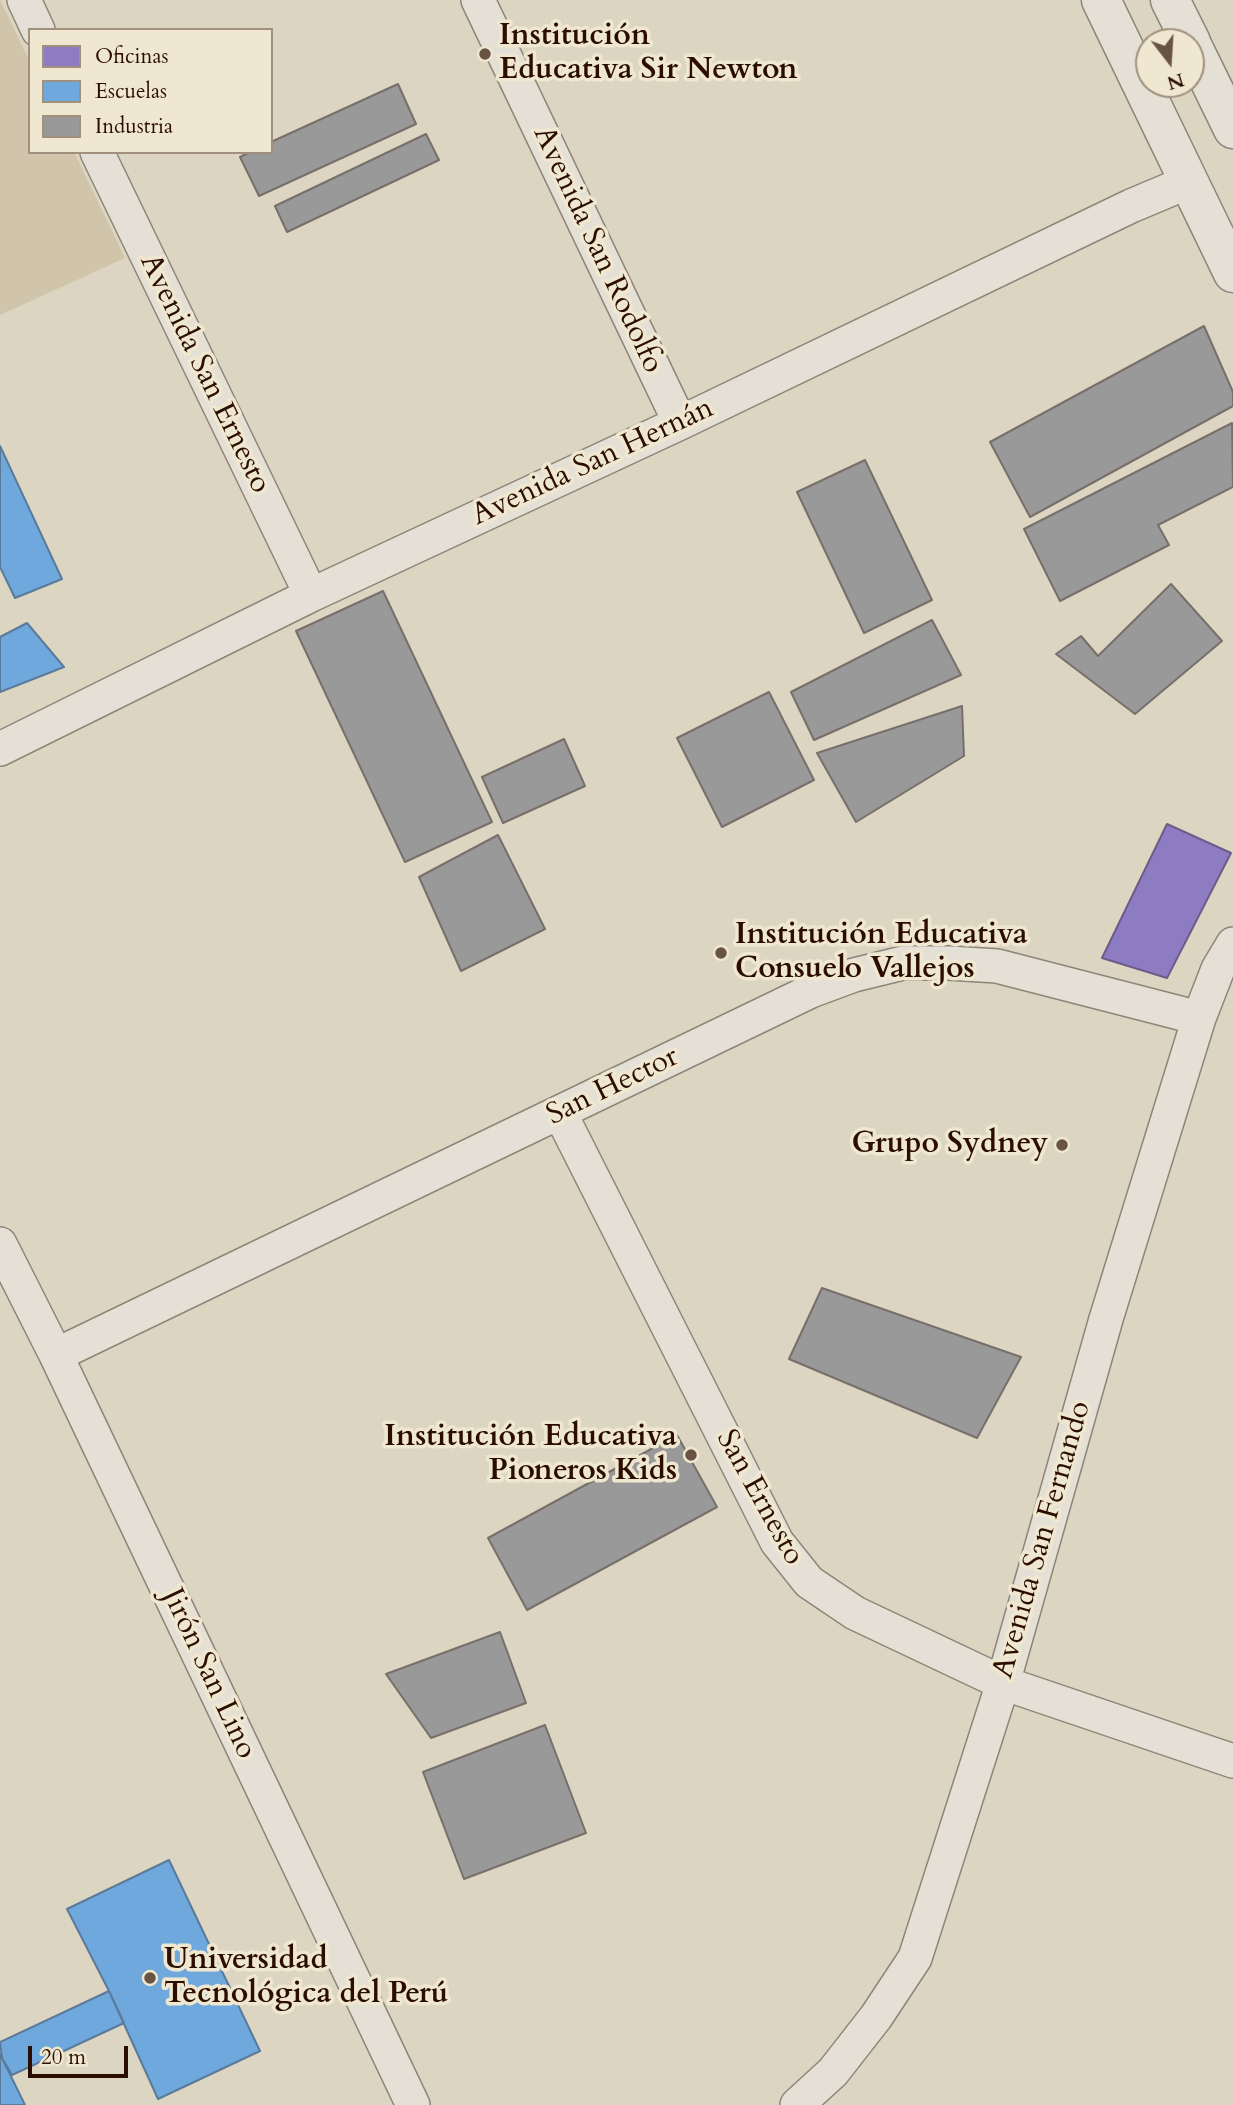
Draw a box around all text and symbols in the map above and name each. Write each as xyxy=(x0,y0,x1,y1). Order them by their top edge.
place label: Institución Educativa Sir Newton xyxy=(499,19,798,90)
legend xyxy=(28,28,273,154)
north arrow xyxy=(1135,28,1205,98)
text: Oficinas xyxy=(95,42,169,71)
marker: Institución Educativa Sir Newton xyxy=(477,46,493,62)
text: N xyxy=(1164,66,1187,96)
text: Escuelas xyxy=(95,77,167,106)
text: Industria xyxy=(95,112,173,141)
street label: Avenida San Rodolfo xyxy=(524,121,670,379)
street label: Avenida San Ernesto xyxy=(130,249,278,499)
street label: Avenida San Hernán xyxy=(466,391,720,535)
place label: Institución Educativa Consuelo Vallejos xyxy=(735,918,1028,988)
marker: Institución Educativa Consuelo Vallejos xyxy=(713,945,729,961)
street label: San Hector xyxy=(541,1040,685,1134)
place label: Grupo Sydney xyxy=(851,1127,1048,1163)
marker: Grupo Sydney xyxy=(1054,1137,1070,1153)
street label: Avenida San Fernando xyxy=(986,1397,1100,1683)
place label: Institución Educativa Pioneros Kids xyxy=(384,1420,677,1490)
street label: San Ernesto xyxy=(707,1424,811,1572)
marker: Institución Educativa Pioneros Kids xyxy=(683,1447,699,1463)
street label: Jirón San Lino xyxy=(153,1583,263,1765)
place label: Universidad Tecnológica del Perú xyxy=(164,1943,448,2014)
marker: Universidad Tecnológica del Perú xyxy=(142,1970,158,1986)
scale bar xyxy=(32,2032,131,2076)
text: 20 m xyxy=(41,2043,86,2072)

